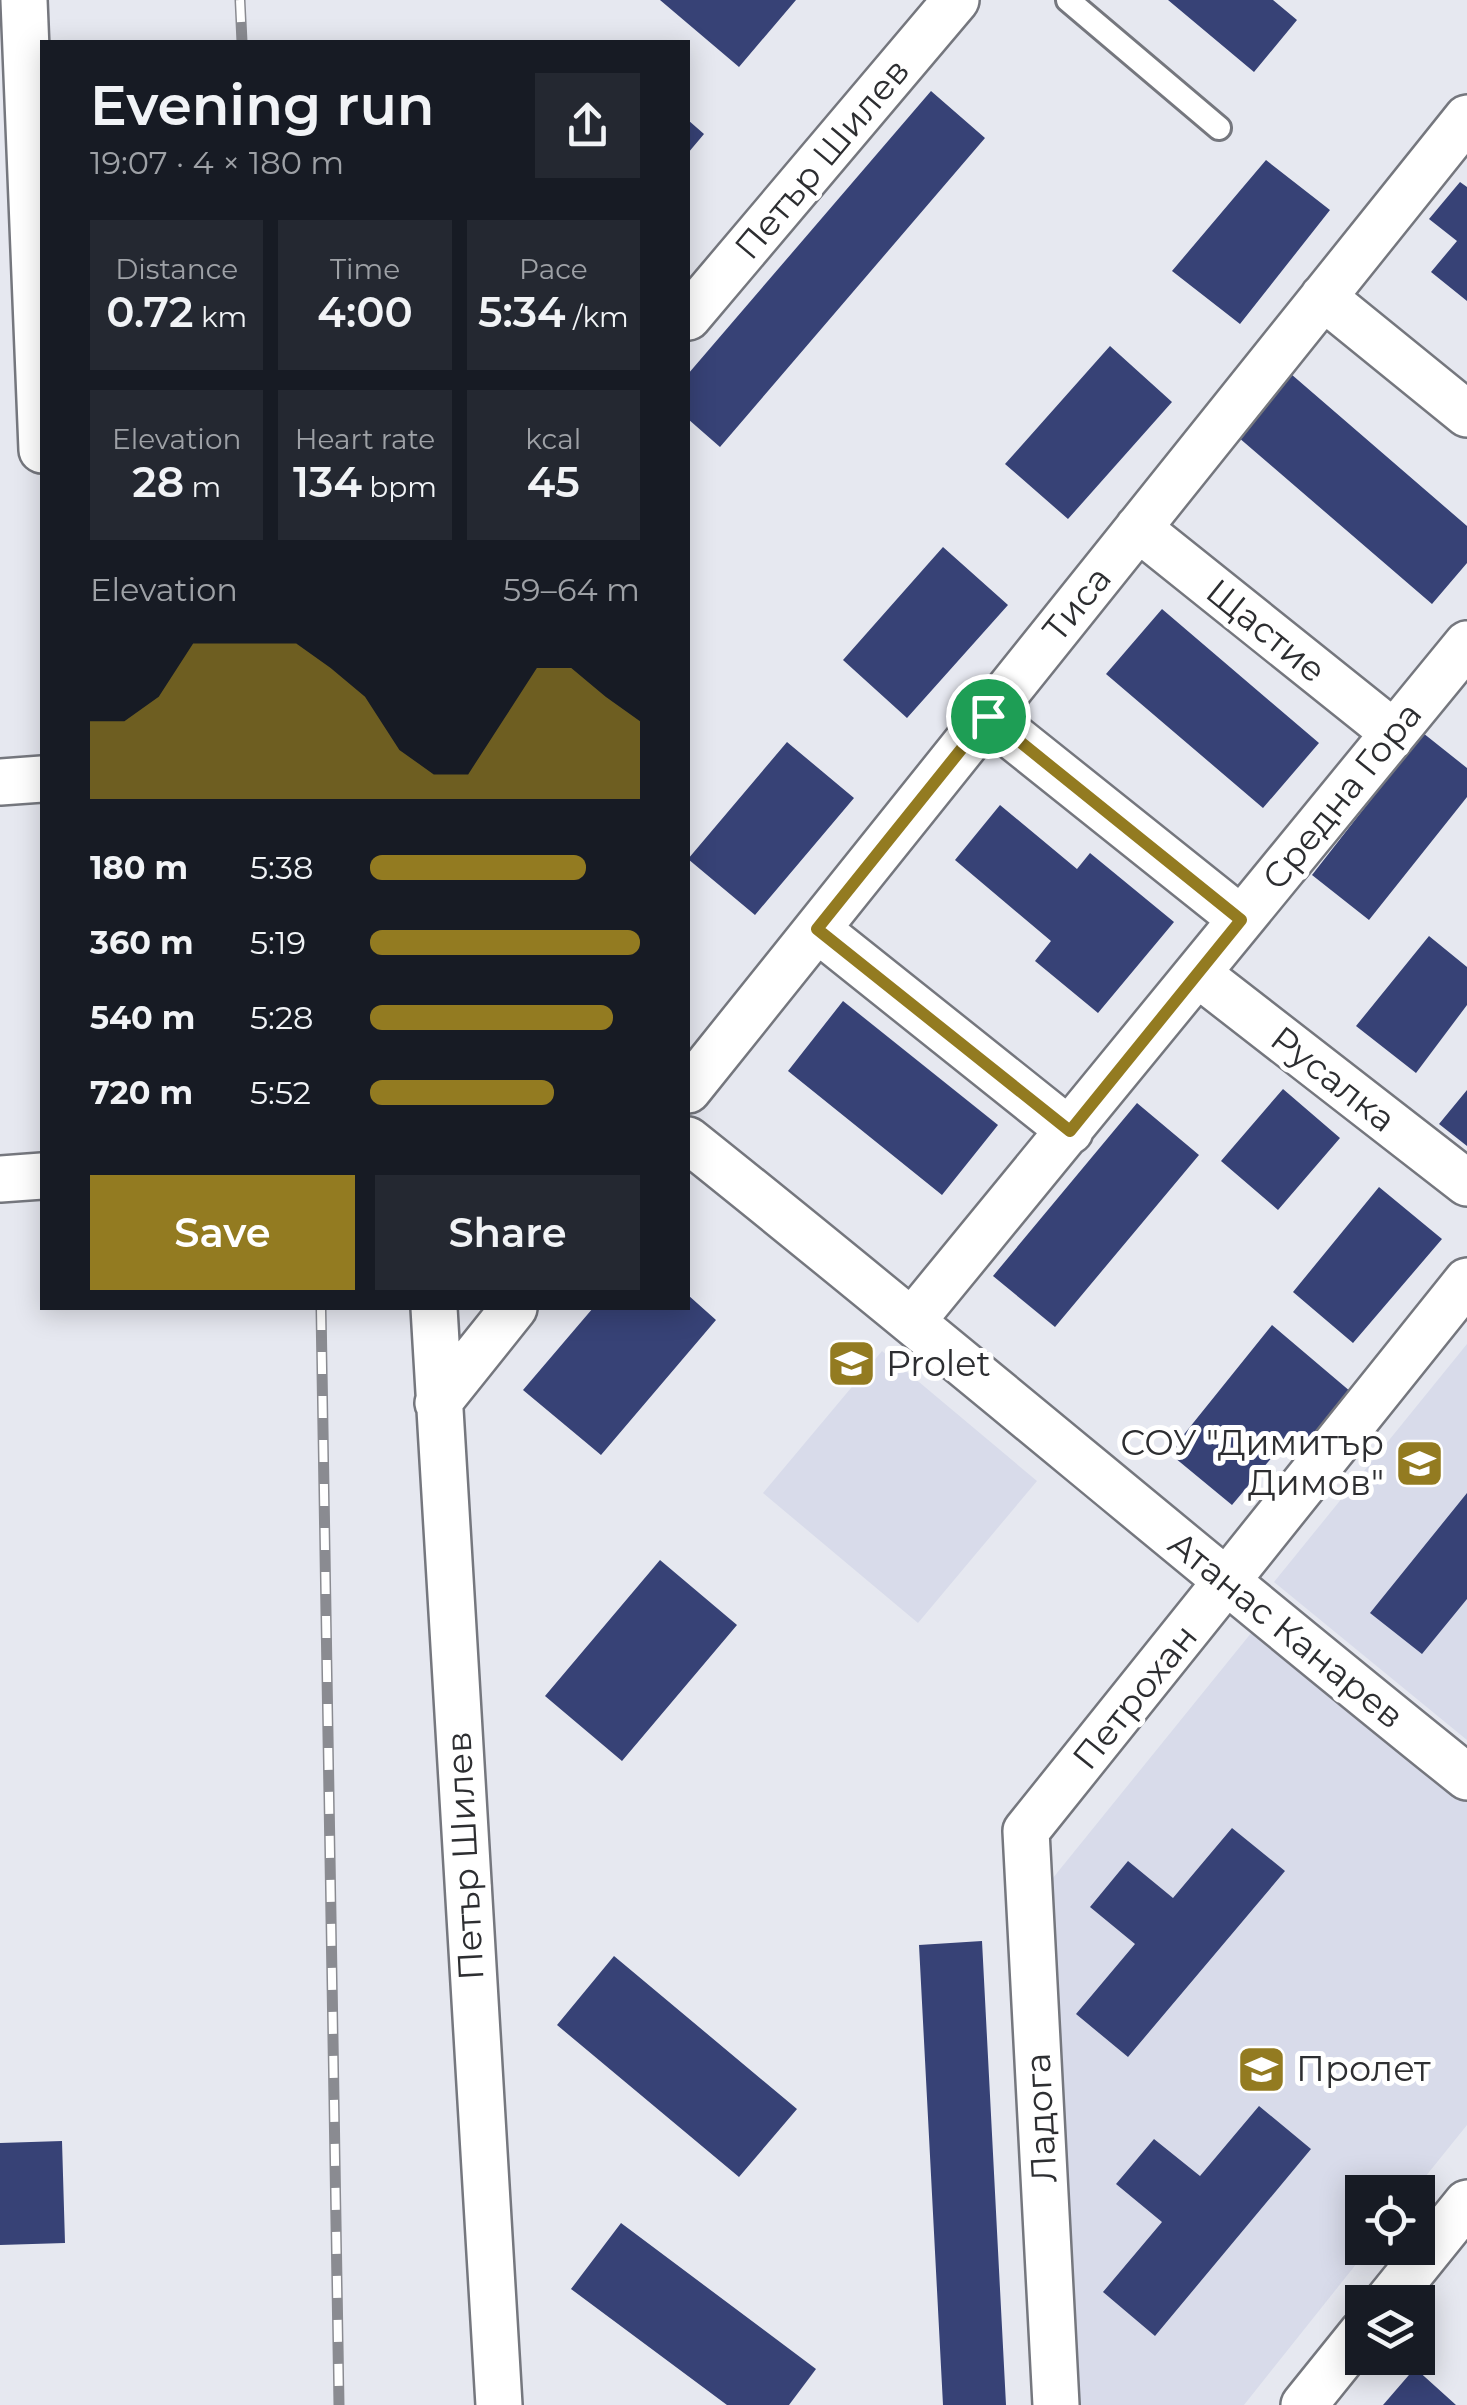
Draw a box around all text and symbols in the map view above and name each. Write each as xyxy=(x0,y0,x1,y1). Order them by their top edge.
street label: Петър Шилев xyxy=(725,49,918,268)
text: Evening run xyxy=(90,72,435,139)
button: share xyxy=(535,73,640,178)
text: 19:07 · 4 × 180 m xyxy=(90,143,344,182)
text: Distance xyxy=(115,252,238,286)
text: Time xyxy=(330,252,400,286)
text: Pace xyxy=(519,252,588,286)
text: 0.72 xyxy=(106,286,194,338)
text: 4:00 xyxy=(317,286,413,338)
text: 5:34 xyxy=(478,286,566,338)
text: km xyxy=(194,300,247,334)
text: /km xyxy=(566,300,629,334)
text: Elevation xyxy=(112,422,241,456)
text: Heart rate xyxy=(295,422,435,456)
text: kcal xyxy=(525,422,581,456)
text: 28 xyxy=(132,456,184,508)
text: 134 xyxy=(293,456,362,508)
text: 45 xyxy=(527,456,580,508)
text: m xyxy=(184,470,221,504)
text: bpm xyxy=(362,470,437,504)
street label: Тиса xyxy=(1033,557,1120,650)
street label: Щастие xyxy=(1198,569,1335,692)
text: Elevation xyxy=(90,570,238,609)
text: 59–64 m xyxy=(503,570,640,609)
pin xyxy=(946,674,1031,759)
icon: arrive xyxy=(961,689,1016,744)
street label: Средна Гора xyxy=(1253,693,1430,898)
text: 180 m xyxy=(90,848,188,887)
text: 5:38 xyxy=(250,848,313,887)
text: 360 m xyxy=(90,923,194,962)
text: 5:19 xyxy=(250,923,306,962)
text: 540 m xyxy=(90,998,195,1037)
text: 5:28 xyxy=(250,998,314,1037)
street label: Русалка xyxy=(1262,1017,1404,1141)
text: 720 m xyxy=(90,1073,193,1112)
text: 5:52 xyxy=(250,1073,311,1112)
button: Save xyxy=(90,1175,355,1290)
button: Share xyxy=(375,1175,640,1290)
school or university icon: Prolet xyxy=(825,1338,877,1390)
place label: Prolet xyxy=(886,1342,991,1385)
place label: СОУ "Димитър Димов" xyxy=(1120,1421,1384,1504)
school or university icon: СОУ "Димитър Димов" xyxy=(1393,1437,1445,1489)
street label: Атанас Канарев xyxy=(1160,1522,1412,1737)
street label: Петрохан xyxy=(1063,1616,1206,1778)
street label: Петър Шилев xyxy=(437,1731,492,1981)
school or university icon: Пролет xyxy=(1235,2043,1287,2095)
place label: Пролет xyxy=(1296,2047,1431,2090)
street label: Ладога xyxy=(1016,2052,1065,2184)
map controls xyxy=(1345,2175,1435,2375)
button: locate xyxy=(1345,2175,1435,2265)
button: layers xyxy=(1345,2285,1435,2375)

